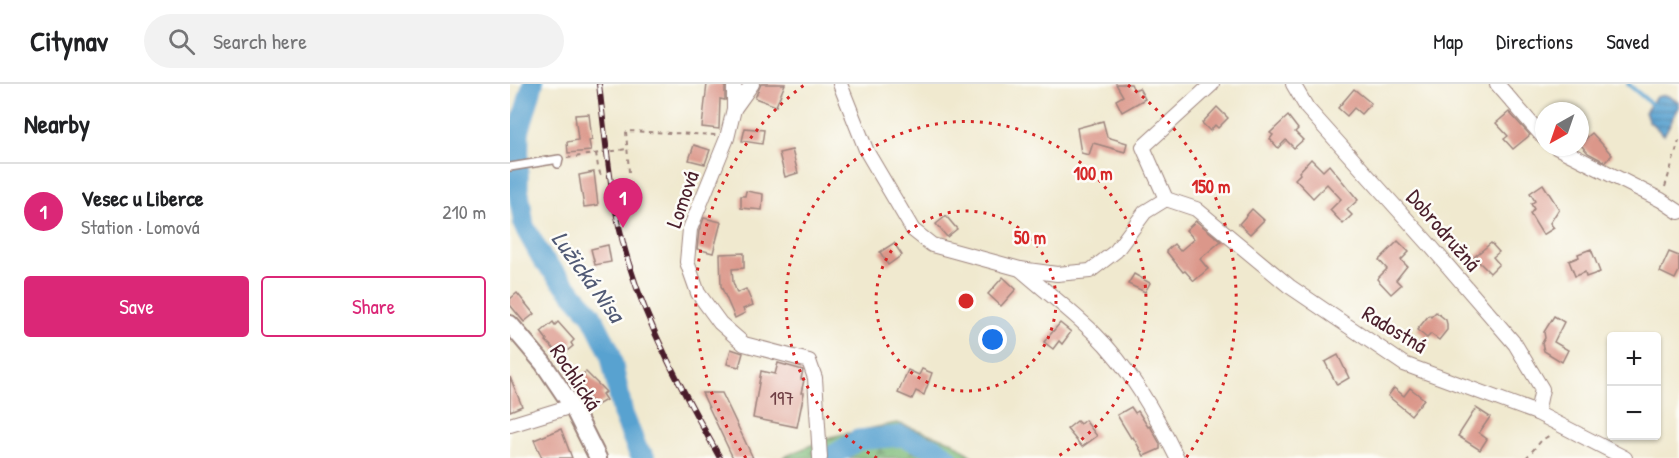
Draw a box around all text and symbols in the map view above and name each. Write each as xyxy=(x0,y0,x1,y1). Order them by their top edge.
search box xyxy=(144,14,564,68)
text: Citynav xyxy=(30,22,108,60)
icon: search xyxy=(165,25,198,58)
text: Search here xyxy=(213,26,307,56)
text: Map xyxy=(1433,27,1463,56)
text: Directions xyxy=(1496,27,1573,56)
text: Saved xyxy=(1606,27,1649,56)
north arrow xyxy=(1535,102,1589,156)
text: Nearby xyxy=(24,106,90,141)
text: 100 m xyxy=(1073,161,1113,186)
street label: Lomová xyxy=(658,166,706,231)
text: 150 m xyxy=(1192,174,1230,199)
pin: 1 xyxy=(604,178,642,228)
text: Vesec u Liberce xyxy=(81,183,204,213)
street label: Dobrodružná xyxy=(1400,183,1488,278)
text: 1 xyxy=(40,198,47,225)
text: 210 m xyxy=(442,198,486,225)
text: Station · Lomová xyxy=(81,213,200,240)
water label: Lužická Nisa xyxy=(545,224,634,330)
text: 50 m xyxy=(1014,225,1046,250)
button: Save xyxy=(24,276,249,337)
button: Share xyxy=(261,276,486,337)
centre of rings xyxy=(956,291,976,311)
street label: Radostná xyxy=(1357,298,1433,360)
your location xyxy=(978,325,1007,354)
map controls xyxy=(1607,332,1661,440)
button: + xyxy=(1607,332,1661,386)
street label: Rochlická xyxy=(543,338,609,416)
house number: 197 xyxy=(770,384,794,411)
button: − xyxy=(1607,386,1661,440)

